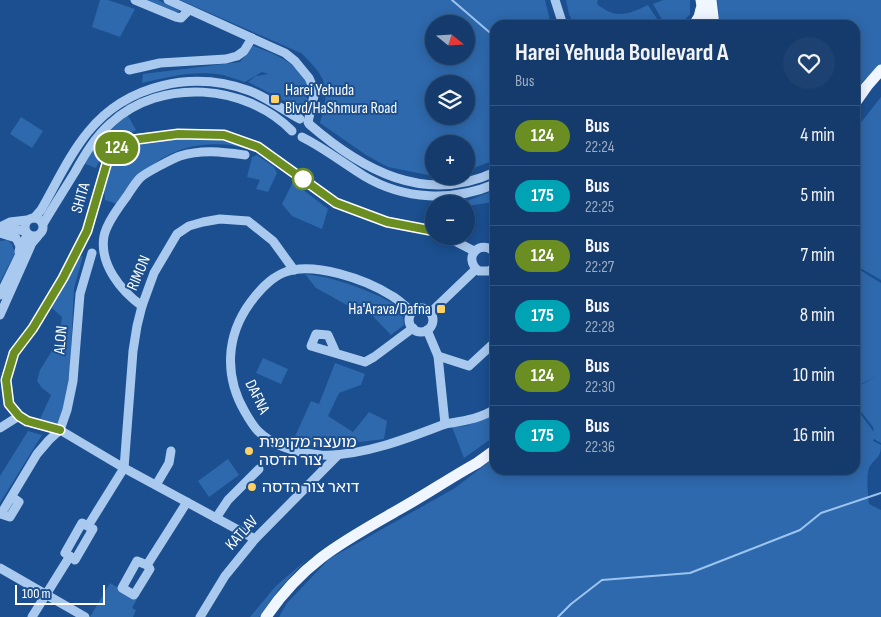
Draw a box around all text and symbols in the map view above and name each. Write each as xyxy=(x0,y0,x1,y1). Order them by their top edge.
north arrow xyxy=(425,15,475,65)
map controls xyxy=(425,15,475,245)
button: heart xyxy=(783,37,835,89)
text: Harei Yehuda Boulevard A xyxy=(515,38,728,67)
text: Bus xyxy=(515,72,535,91)
button: layers xyxy=(425,75,475,125)
place label: Harei Yehuda Blvd/HaShmura Road xyxy=(285,81,397,118)
marker: Harei Yehuda Blvd/HaShmura Road xyxy=(269,93,281,105)
text: Bus xyxy=(585,115,610,138)
text: 4 min xyxy=(800,124,835,147)
text: 124 xyxy=(531,125,554,146)
line badge: 124 xyxy=(88,132,146,164)
button: + xyxy=(425,135,475,185)
text: 124 xyxy=(105,137,129,158)
text: 22:24 xyxy=(585,138,614,157)
unlabelled marker xyxy=(292,168,314,190)
text: Bus xyxy=(585,175,610,198)
street label: SHITA xyxy=(68,180,94,215)
text: 5 min xyxy=(800,184,835,207)
text: 175 xyxy=(531,185,554,206)
button: − xyxy=(425,195,475,245)
text: 22:25 xyxy=(585,198,614,217)
text: Bus xyxy=(585,235,610,258)
text: 7 min xyxy=(801,244,835,267)
text: 124 xyxy=(531,245,554,266)
street label: RIMON xyxy=(123,253,155,293)
text: 22:27 xyxy=(585,258,614,277)
text: Bus xyxy=(585,295,610,318)
place label: Ha'Arava/Dafna xyxy=(348,300,431,319)
marker: Ha'Arava/Dafna xyxy=(435,303,447,315)
text: 8 min xyxy=(800,304,835,327)
text: 175 xyxy=(531,305,554,326)
text: 22:28 xyxy=(585,318,615,337)
street label: ALON xyxy=(50,325,72,356)
text: Bus xyxy=(585,355,610,378)
text: 10 min xyxy=(793,364,835,387)
text: 124 xyxy=(531,365,554,386)
street label: DAFNA xyxy=(241,377,273,417)
text: 22:30 xyxy=(585,378,615,397)
text: Bus xyxy=(585,415,610,438)
text: 16 min xyxy=(793,424,835,447)
text: 175 xyxy=(531,425,554,446)
place label: מועצה מקומית צור הדסה xyxy=(259,433,357,470)
text: 22:36 xyxy=(585,438,615,457)
marker: מועצה מקומית צור הדסה xyxy=(243,445,255,457)
place label: דואר צור הדסה xyxy=(262,478,360,497)
marker: דואר צור הדסה xyxy=(246,481,258,493)
street label: KATLAV xyxy=(222,511,263,554)
scale bar xyxy=(15,582,105,605)
text: 100 m xyxy=(22,585,51,602)

